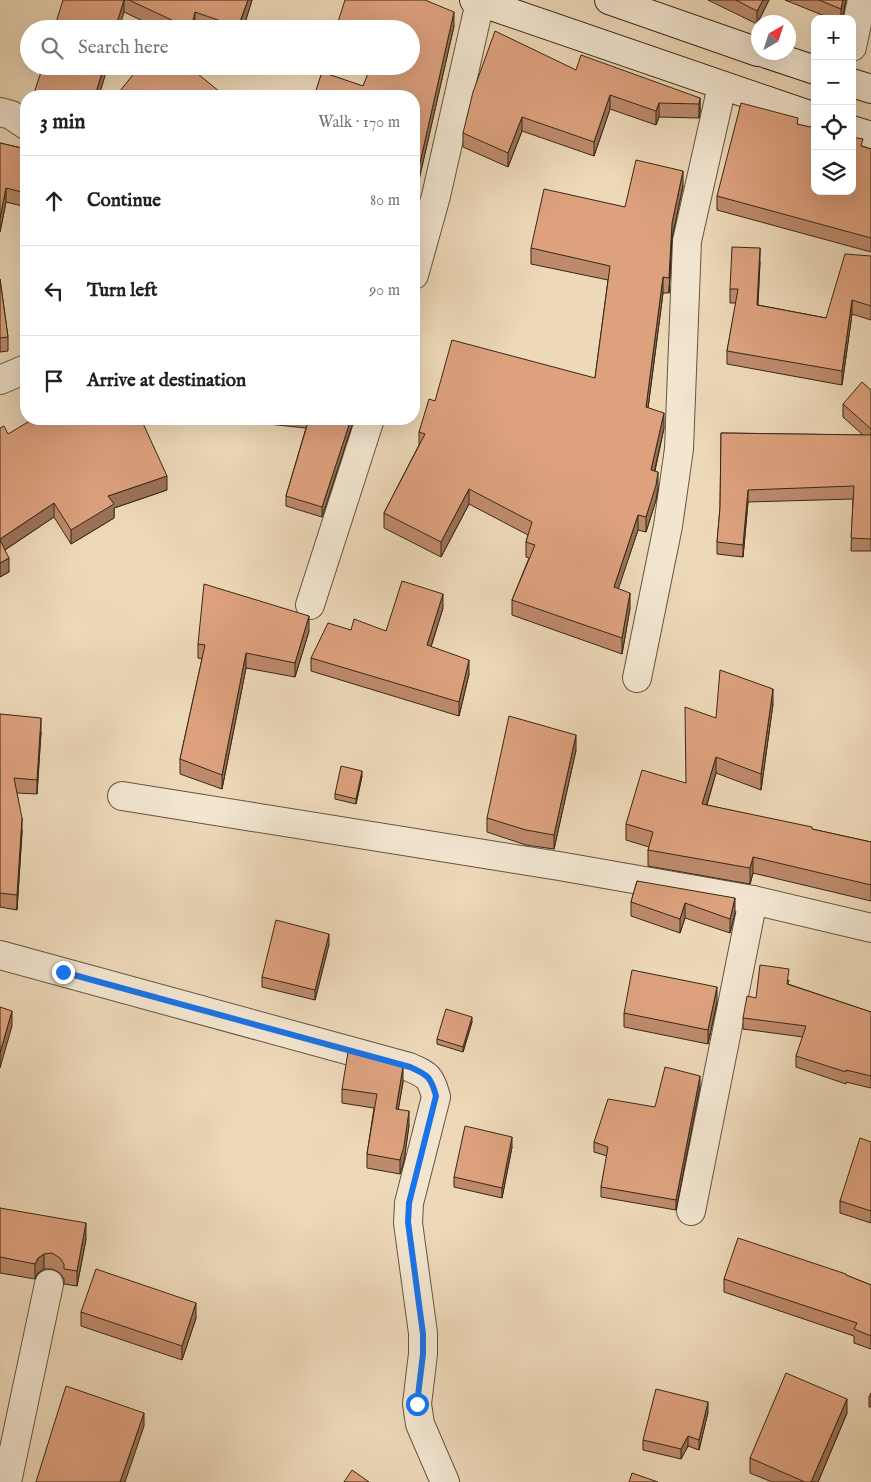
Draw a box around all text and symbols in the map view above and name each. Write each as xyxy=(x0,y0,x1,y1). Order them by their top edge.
north arrow xyxy=(751,15,796,60)
map controls xyxy=(811,15,856,195)
button: + xyxy=(811,15,856,60)
search box xyxy=(20,20,420,75)
icon: search xyxy=(38,34,66,62)
text: Search here xyxy=(78,36,169,60)
button: − xyxy=(811,60,856,105)
button: locate xyxy=(811,105,856,150)
text: 3 min xyxy=(40,109,85,136)
text: Walk · 170 m xyxy=(318,113,400,133)
button: layers xyxy=(811,150,856,195)
icon: ahead xyxy=(40,187,68,215)
text: Continue xyxy=(87,189,161,213)
text: 80 m xyxy=(370,191,400,211)
icon: left xyxy=(40,277,68,305)
text: Turn left xyxy=(87,279,158,303)
text: 90 m xyxy=(369,281,400,301)
icon: arrive xyxy=(40,367,68,395)
text: Arrive at destination xyxy=(87,369,246,393)
route end xyxy=(52,961,75,984)
route start xyxy=(406,1393,429,1416)

